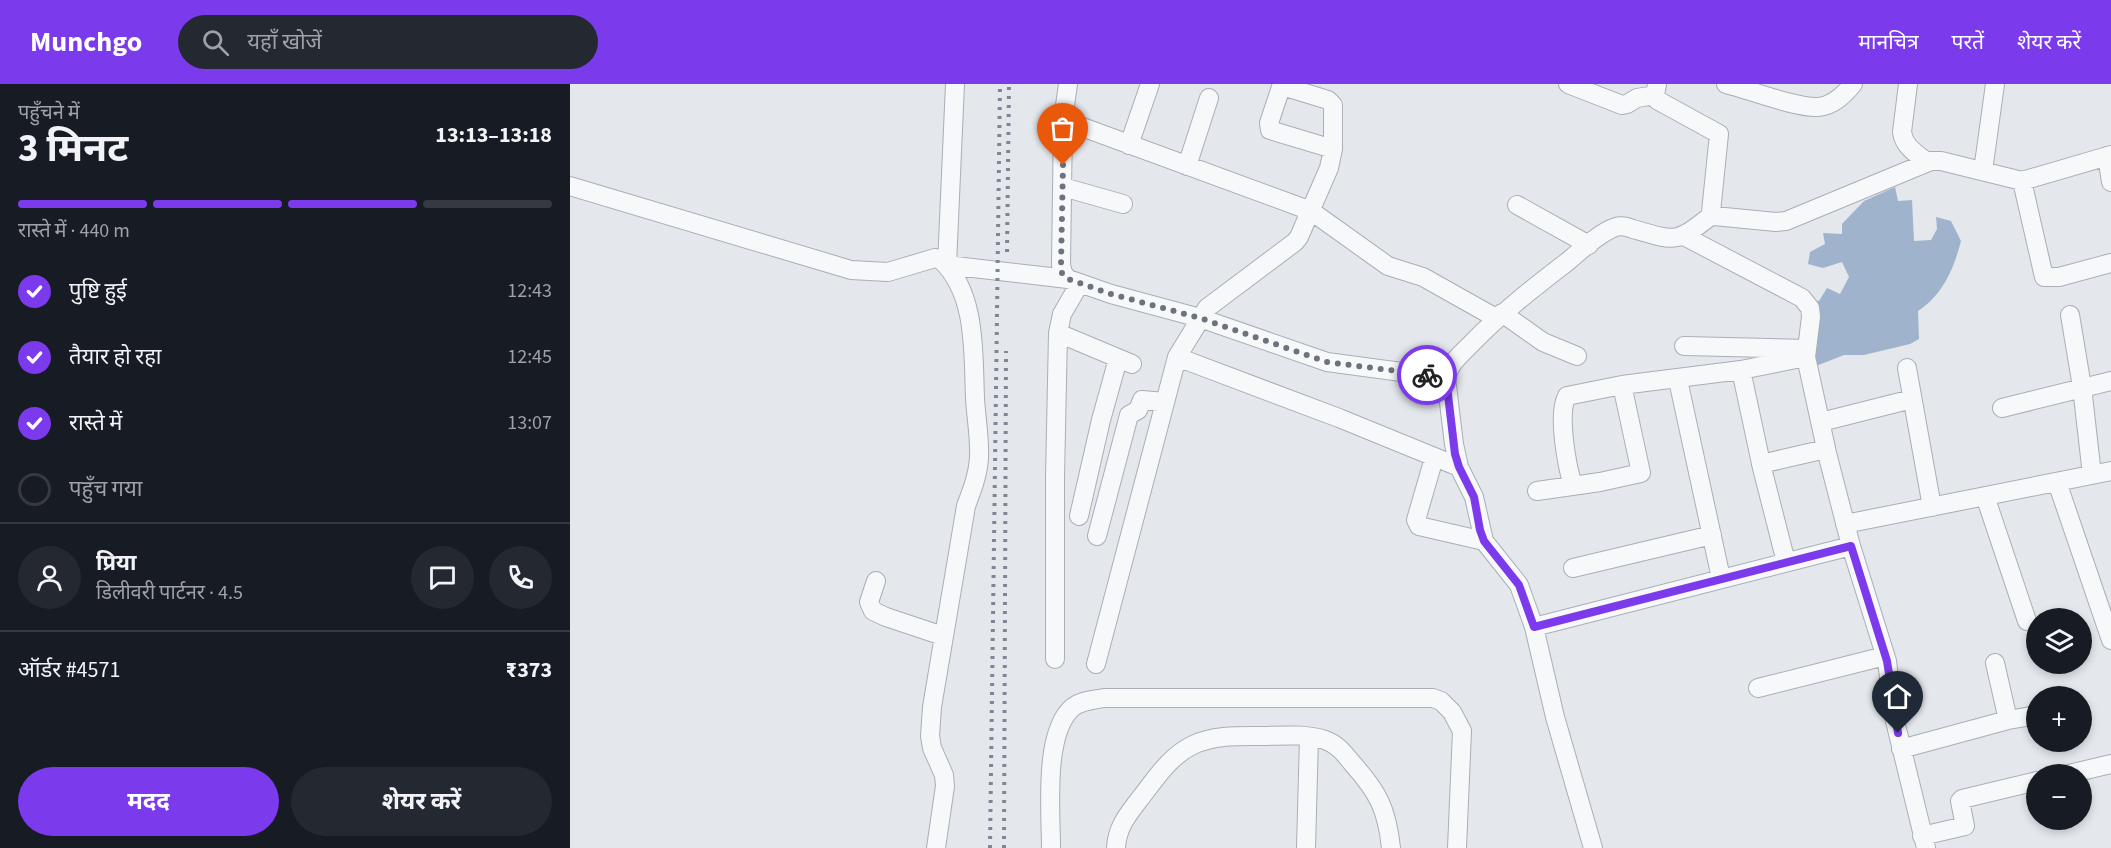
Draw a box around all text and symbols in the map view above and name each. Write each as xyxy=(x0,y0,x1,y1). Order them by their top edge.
search box xyxy=(178,15,598,69)
text: Munchgo xyxy=(30,22,142,62)
icon: search xyxy=(199,26,232,59)
text: यहाँ खोजें xyxy=(247,26,322,58)
text: मानचित्र xyxy=(1859,27,1919,57)
text: परतें xyxy=(1952,27,1984,57)
text: शेयर करें xyxy=(2017,27,2081,57)
text: पहुँचने में xyxy=(18,99,80,127)
pin xyxy=(1037,103,1088,165)
icon: bag xyxy=(1046,112,1079,145)
text: 13:13–13:18 xyxy=(435,119,552,151)
text: 3 मिनट xyxy=(18,121,128,177)
text: रास्ते में · 440 m xyxy=(18,217,130,245)
icon: check xyxy=(18,275,51,308)
text: पुष्टि हुई xyxy=(69,275,127,307)
text: 12:43 xyxy=(507,277,552,305)
icon: check xyxy=(18,341,51,374)
text: तैयार हो रहा xyxy=(69,341,162,373)
text: 12:45 xyxy=(507,343,552,371)
courier xyxy=(1397,345,1457,405)
icon: bike xyxy=(1411,359,1444,392)
icon: check xyxy=(18,407,51,440)
text: रास्ते में xyxy=(69,407,122,439)
text: 13:07 xyxy=(507,409,552,437)
text: पहुँच गया xyxy=(69,473,142,505)
button: person xyxy=(18,546,81,609)
button: chat xyxy=(411,546,474,609)
button: phone xyxy=(489,546,552,609)
text: प्रिया xyxy=(96,547,136,579)
text: डिलीवरी पार्टनर · 4.5 xyxy=(96,579,243,607)
map controls xyxy=(2026,608,2092,830)
button: layers xyxy=(2026,608,2092,674)
text: ऑर्डर #4571 xyxy=(18,654,120,686)
text: ₹373 xyxy=(506,654,552,686)
pin xyxy=(1872,671,1923,733)
icon: home xyxy=(1881,680,1914,713)
button: + xyxy=(2026,686,2092,752)
button: − xyxy=(2026,764,2092,830)
button: मदद xyxy=(18,767,279,836)
button: शेयर करें xyxy=(291,767,552,836)

